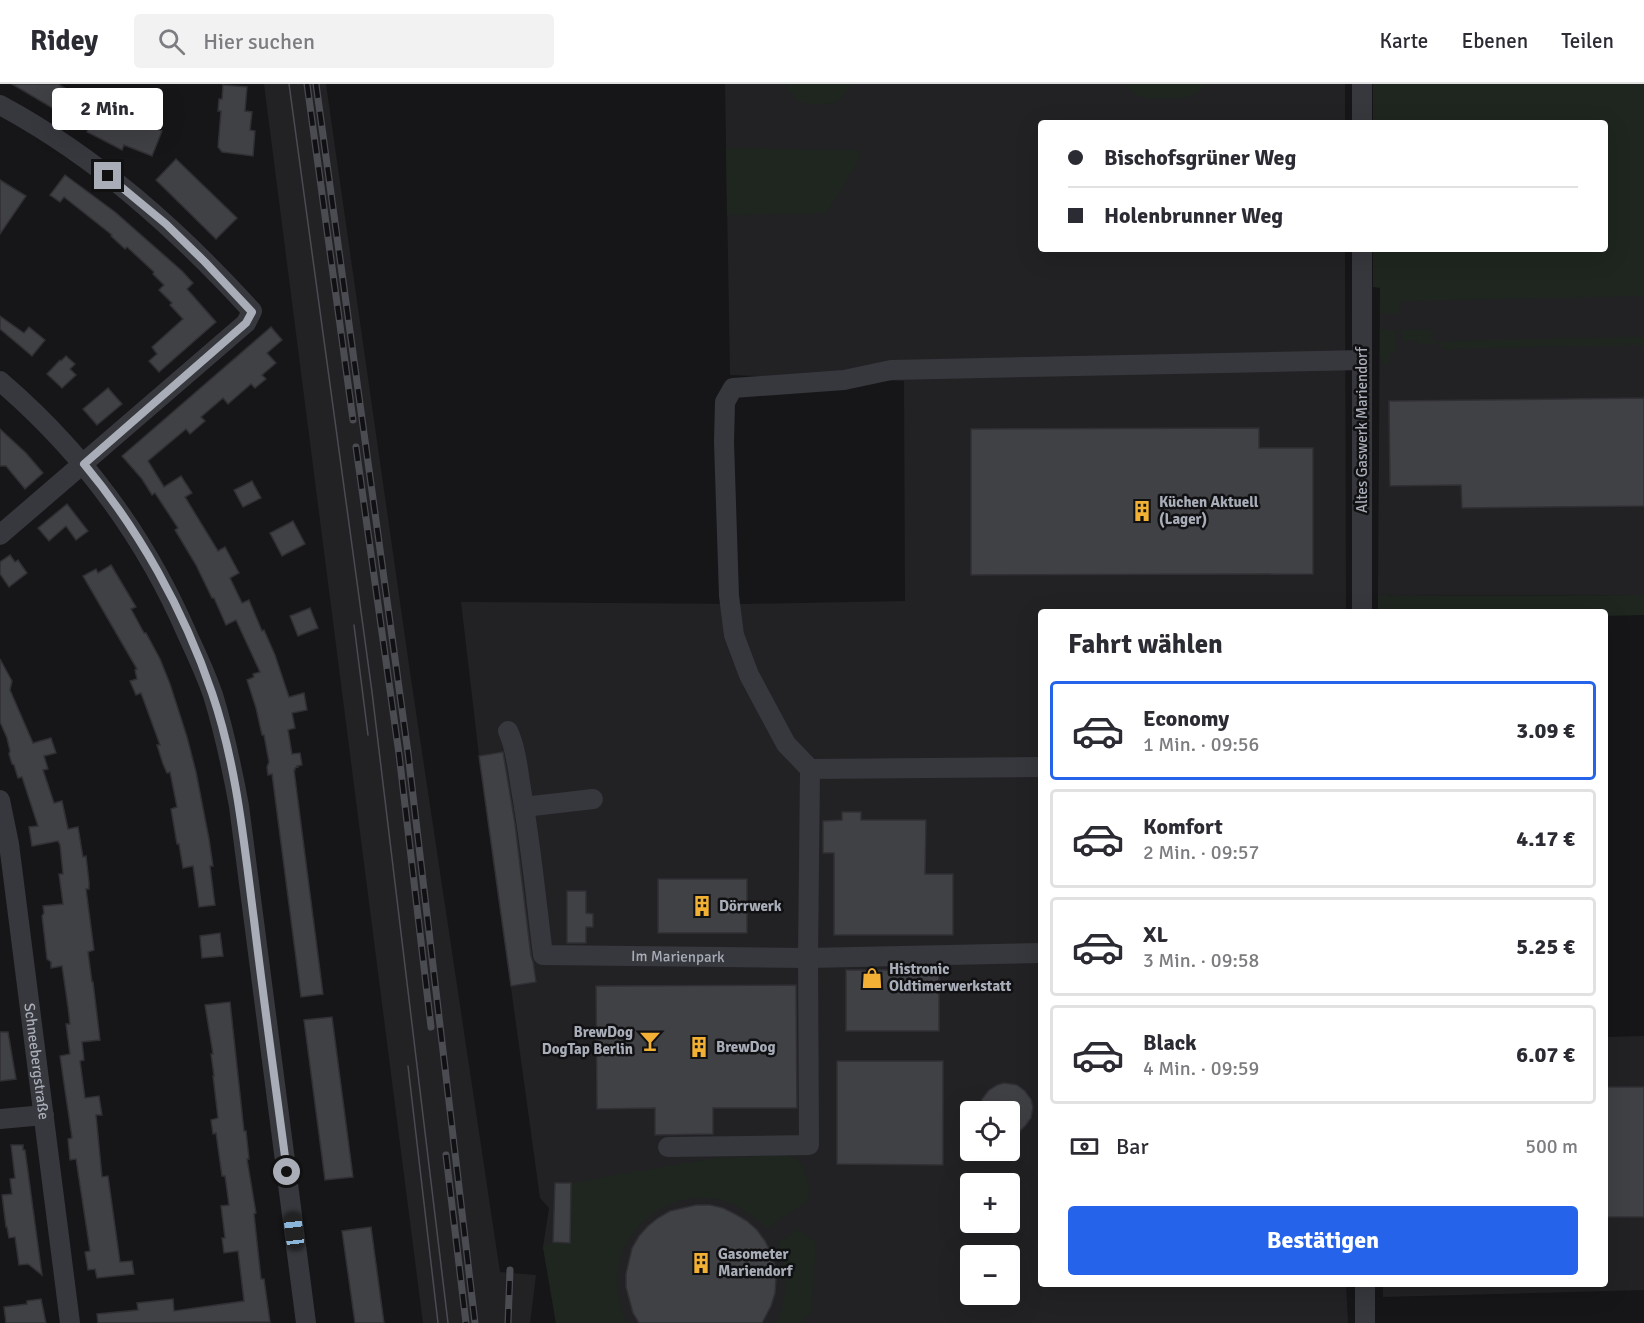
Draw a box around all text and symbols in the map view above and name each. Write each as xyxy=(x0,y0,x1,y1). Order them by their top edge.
search box xyxy=(134,14,554,68)
text: Ridey xyxy=(30,24,98,58)
icon: search xyxy=(155,25,188,58)
text: Hier suchen xyxy=(203,28,315,55)
text: Karte xyxy=(1379,28,1428,54)
text: Ebenen xyxy=(1461,28,1528,54)
text: Teilen xyxy=(1561,28,1614,54)
callout: 2 Min. xyxy=(52,89,164,131)
text: 2 Min. xyxy=(80,96,135,121)
text: Bischofsgrüner Weg xyxy=(1104,144,1296,171)
route end xyxy=(94,162,121,189)
text: Holenbrunner Weg xyxy=(1104,202,1283,229)
street label: Altes Gaswerk Mariendorf xyxy=(1353,346,1371,513)
place label: Küchen Aktuell (Lager) xyxy=(1159,493,1259,528)
building icon: Küchen Aktuell (Lager) xyxy=(1130,499,1154,523)
text: Fahrt wählen xyxy=(1068,628,1223,661)
icon: car xyxy=(1071,704,1125,758)
text: Economy xyxy=(1143,705,1229,732)
text: 3.09 € xyxy=(1516,717,1575,744)
text: 1 Min. · 09:56 xyxy=(1143,732,1259,757)
icon: car xyxy=(1071,812,1125,866)
text: Komfort xyxy=(1143,813,1223,840)
text: 4.17 € xyxy=(1516,825,1575,852)
text: 2 Min. · 09:57 xyxy=(1143,840,1259,865)
building icon: Dörrwerk xyxy=(690,894,714,918)
place label: Dörrwerk xyxy=(719,897,782,915)
icon: car xyxy=(1071,920,1125,974)
text: XL xyxy=(1143,921,1168,948)
text: 5.25 € xyxy=(1516,933,1575,960)
street label: Im Marienpark xyxy=(631,947,725,966)
text: 3 Min. · 09:58 xyxy=(1143,948,1259,973)
place label: Histronic Oldtimerwerkstatt xyxy=(889,960,1012,995)
shop icon: Histronic Oldtimerwerkstatt xyxy=(860,966,884,990)
street label: Schneebergstraße xyxy=(20,1002,53,1121)
place label: BrewDog DogTap Berlin xyxy=(542,1023,633,1058)
icon: car xyxy=(1071,1028,1125,1082)
bar icon: BrewDog DogTap Berlin xyxy=(638,1029,662,1053)
text: Black xyxy=(1143,1029,1197,1056)
building icon: BrewDog xyxy=(687,1035,711,1059)
place label: BrewDog xyxy=(716,1038,775,1056)
text: 6.07 € xyxy=(1516,1041,1575,1068)
text: 4 Min. · 09:59 xyxy=(1143,1056,1259,1081)
map controls xyxy=(960,1101,1020,1305)
button: locate xyxy=(960,1101,1020,1161)
icon: cash xyxy=(1068,1130,1101,1163)
text: Bar xyxy=(1116,1133,1149,1160)
text: 500 m xyxy=(1525,1134,1578,1159)
route start xyxy=(273,1158,300,1185)
button: + xyxy=(960,1173,1020,1233)
button: Bestätigen xyxy=(1068,1206,1578,1275)
car xyxy=(283,1212,305,1250)
place label: Gasometer Mariendorf xyxy=(718,1245,794,1280)
button: − xyxy=(960,1245,1020,1305)
building icon: Gasometer Mariendorf xyxy=(689,1251,713,1275)

